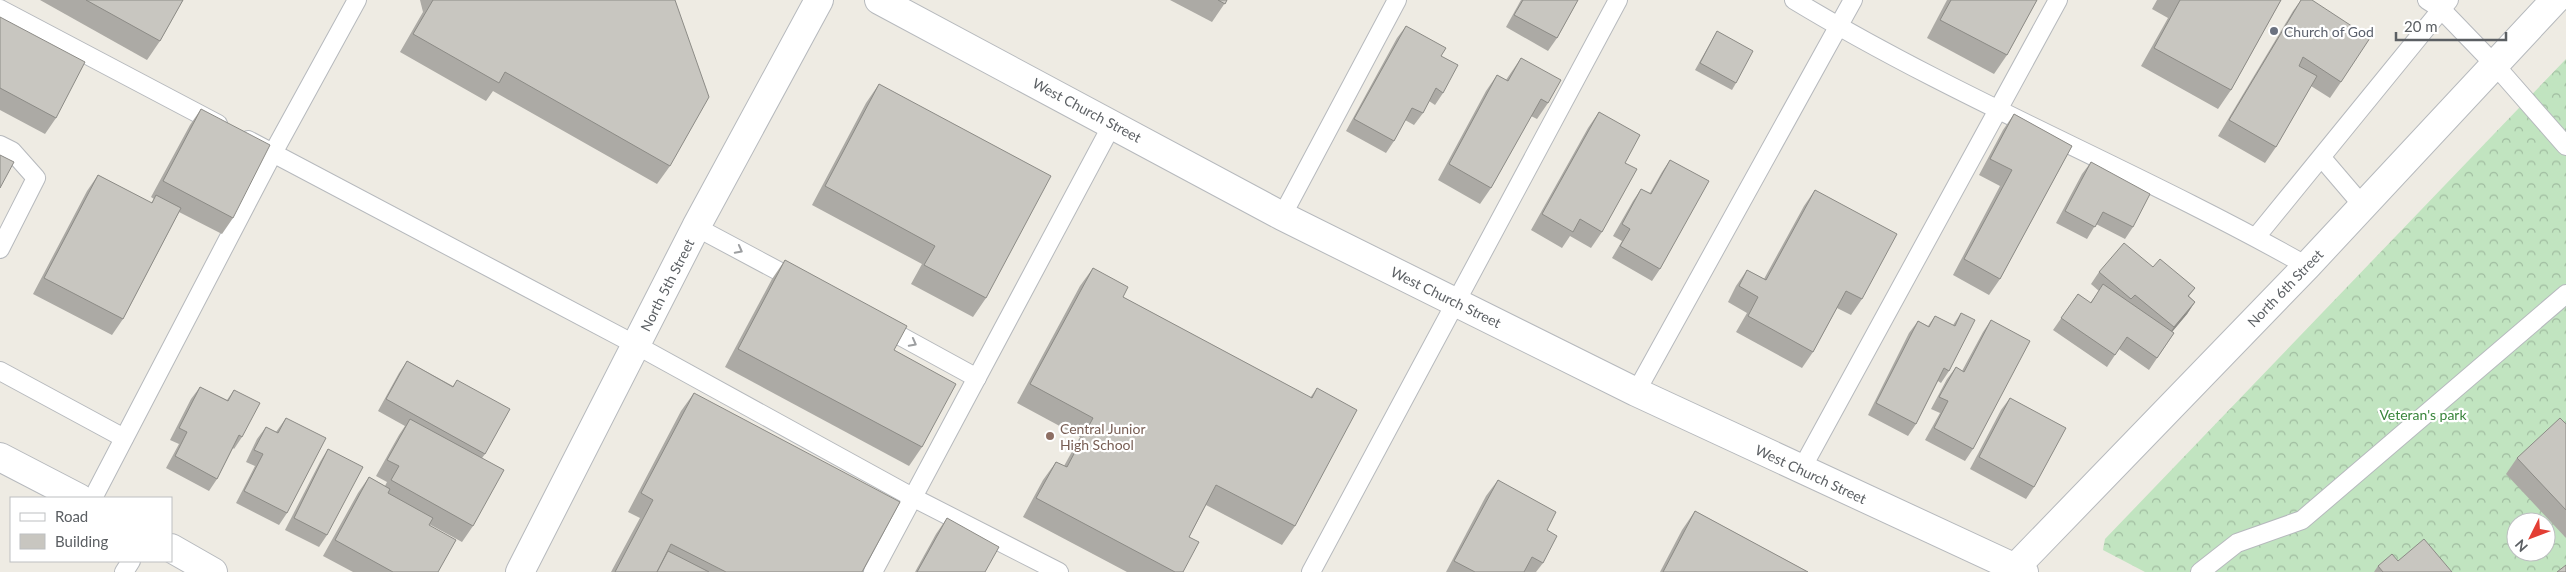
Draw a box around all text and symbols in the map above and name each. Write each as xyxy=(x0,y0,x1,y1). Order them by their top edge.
scale bar xyxy=(2396,10,2506,42)
text: 20 m xyxy=(2404,17,2438,35)
place label: Church of God xyxy=(2284,23,2374,40)
marker: Church of God xyxy=(2268,25,2280,37)
street label: West Church Street xyxy=(1030,74,1144,146)
street label: North 5th Street xyxy=(636,236,698,334)
one-way arrow xyxy=(734,244,743,254)
street label: North 6th Street xyxy=(2244,246,2326,330)
street label: West Church Street xyxy=(1388,263,1504,331)
one-way arrow xyxy=(908,337,917,347)
park label: Veteran's park xyxy=(2379,406,2467,423)
place label: Central Junior High School xyxy=(1060,420,1146,453)
marker: Central Junior High School xyxy=(1044,430,1056,442)
street label: West Church Street xyxy=(1753,441,1869,507)
legend xyxy=(10,497,172,562)
text: Road xyxy=(55,507,88,525)
north arrow xyxy=(2506,512,2556,562)
text: Building xyxy=(55,532,108,550)
text: N xyxy=(2511,536,2531,556)

